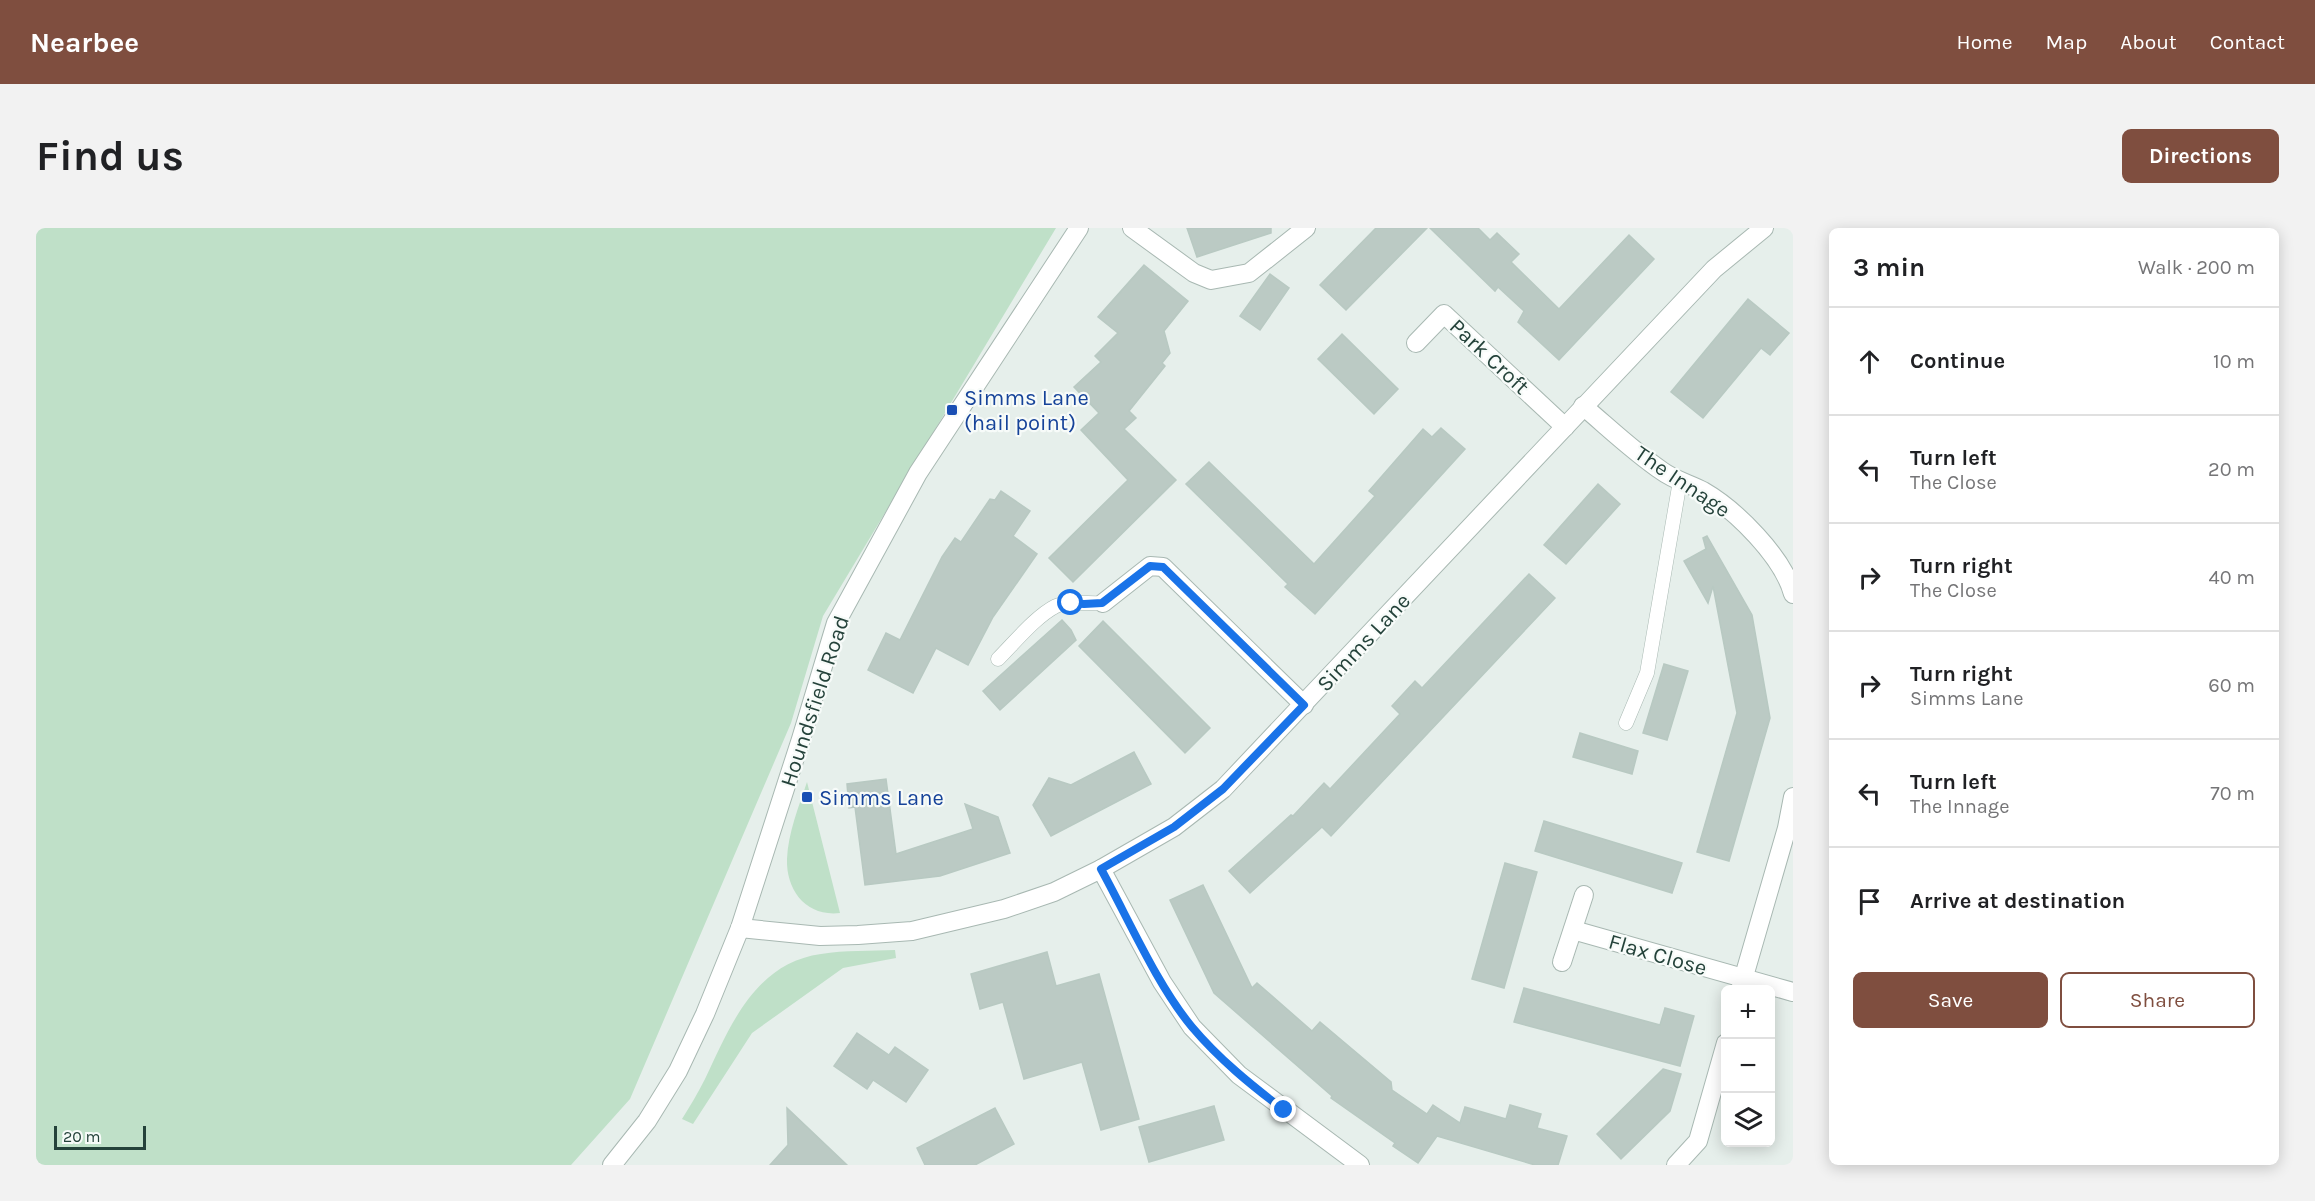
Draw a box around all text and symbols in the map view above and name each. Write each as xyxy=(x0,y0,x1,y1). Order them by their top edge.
text: Nearbee xyxy=(30,26,139,59)
text: Home xyxy=(1957,30,2013,54)
text: Map xyxy=(2046,30,2087,54)
text: About xyxy=(2120,30,2177,54)
text: Contact xyxy=(2210,30,2285,54)
button: Directions xyxy=(2122,129,2279,183)
text: Find us xyxy=(36,131,184,181)
text: 3 min xyxy=(1853,252,1925,283)
text: Walk · 200 m xyxy=(2138,256,2255,279)
street label: Park Croft xyxy=(1444,313,1534,400)
icon: ahead xyxy=(1853,345,1886,378)
text: Continue xyxy=(1910,348,2005,374)
text: 10 m xyxy=(2213,350,2255,373)
place label: Simms Lane (hail point) xyxy=(964,385,1089,436)
marker: Simms Lane (hail point) xyxy=(945,403,959,417)
street label: The Innage xyxy=(1630,440,1735,523)
text: Turn left xyxy=(1910,445,1997,471)
icon: left xyxy=(1853,453,1886,486)
text: 20 m xyxy=(2208,458,2255,481)
text: The Close xyxy=(1910,471,1997,494)
text: Turn right xyxy=(1910,553,2013,579)
icon: right xyxy=(1853,561,1886,594)
text: 40 m xyxy=(2209,566,2255,589)
text: The Close xyxy=(1910,579,1997,602)
street label: Simms Lane xyxy=(1312,588,1416,697)
route start xyxy=(1057,589,1083,615)
street label: Houndsfield Road xyxy=(775,612,855,790)
text: Turn right xyxy=(1910,661,2013,687)
icon: right xyxy=(1853,669,1886,702)
text: 60 m xyxy=(2208,674,2255,697)
text: Simms Lane xyxy=(1910,687,2023,710)
text: Turn left xyxy=(1910,769,1997,795)
icon: left xyxy=(1853,777,1886,810)
text: 70 m xyxy=(2210,782,2255,805)
place label: Simms Lane xyxy=(819,785,944,811)
marker: Simms Lane xyxy=(800,790,814,804)
text: The Innage xyxy=(1910,795,2009,818)
icon: arrive xyxy=(1853,885,1886,918)
text: Arrive at destination xyxy=(1910,888,2125,914)
street label: Flax Close xyxy=(1606,929,1710,981)
button: Save xyxy=(1853,972,2048,1028)
button: Share xyxy=(2060,972,2255,1028)
map controls xyxy=(1721,985,1775,1147)
button: + xyxy=(1721,985,1775,1039)
button: − xyxy=(1721,1039,1775,1093)
button: layers xyxy=(1721,1093,1775,1147)
route end xyxy=(1270,1096,1296,1122)
scale bar xyxy=(54,1123,146,1150)
text: 20 m xyxy=(63,1127,101,1146)

